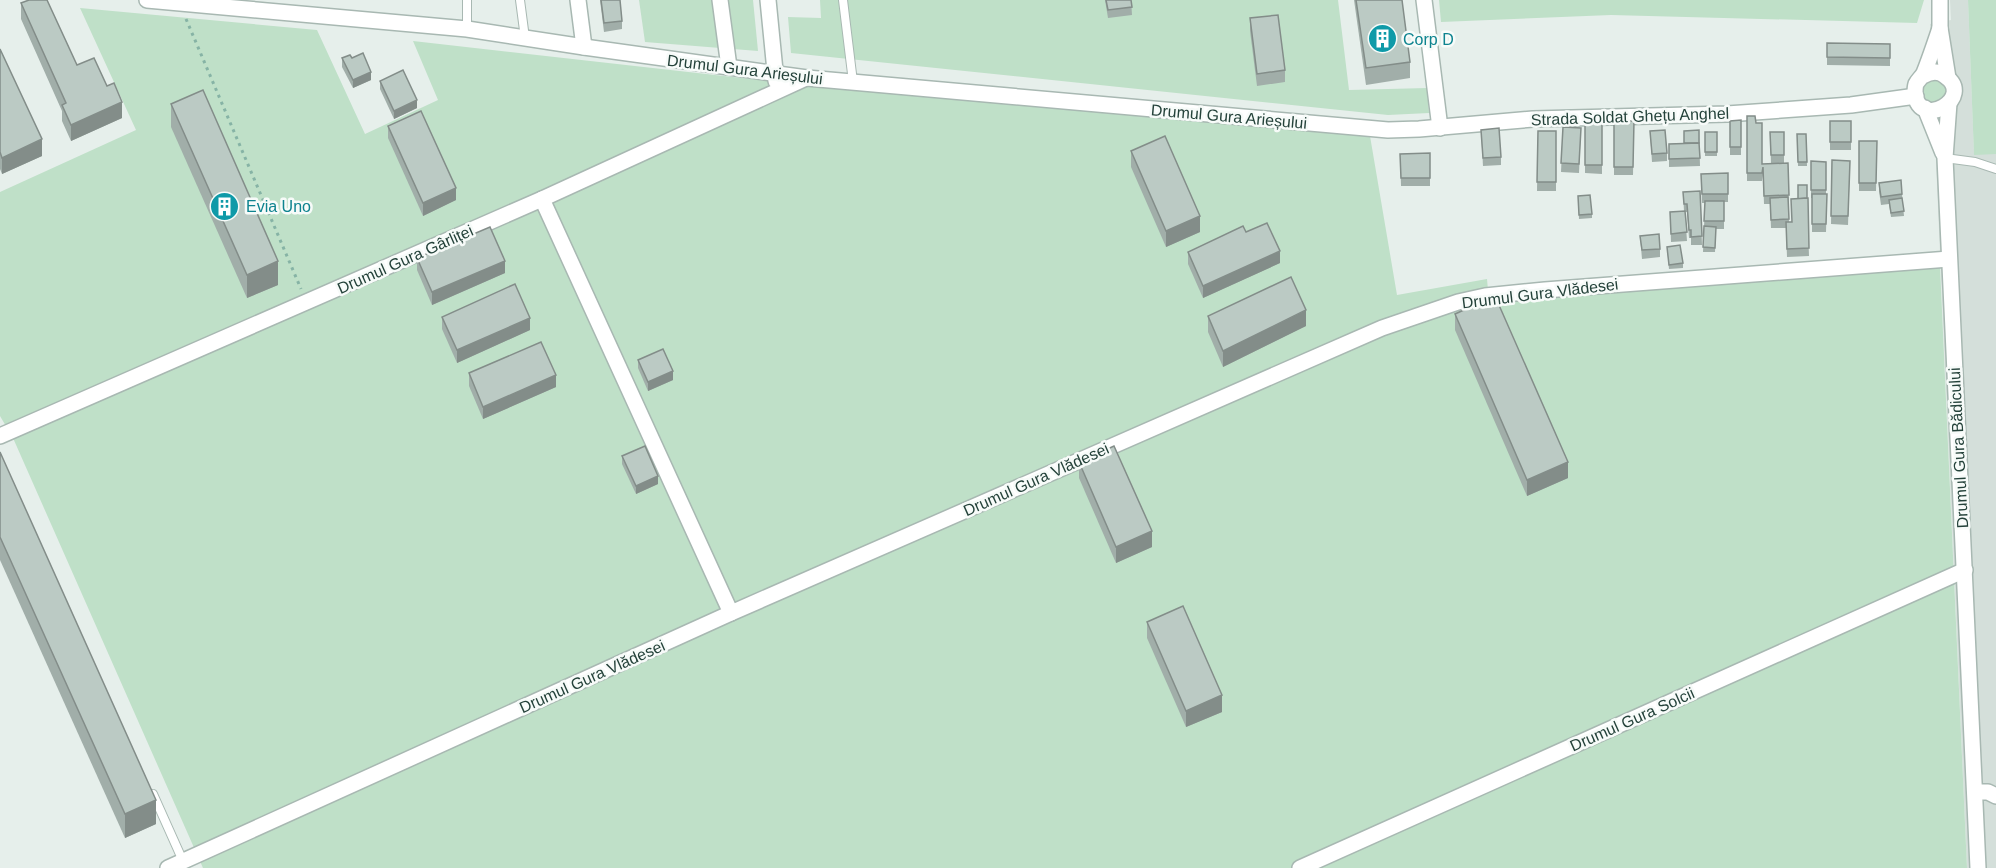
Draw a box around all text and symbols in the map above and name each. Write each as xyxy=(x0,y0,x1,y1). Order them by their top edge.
building icon: Corp D xyxy=(1366,23,1398,55)
place label: Corp D xyxy=(1403,31,1454,48)
street label: Drumul Gura Arieșului xyxy=(666,52,824,87)
street label: Drumul Gura Arieșului xyxy=(1150,101,1308,132)
street label: Strada Soldat Ghețu Anghel xyxy=(1531,105,1729,128)
building icon: Evia Uno xyxy=(209,190,241,222)
place label: Evia Uno xyxy=(246,198,311,215)
street label: Drumul Gura Gârliței xyxy=(335,222,476,297)
street label: Drumul Gura Vlădesei xyxy=(1461,275,1619,312)
street label: Drumul Gura Bădicului xyxy=(1946,367,1971,529)
street label: Drumul Gura Vlădesei xyxy=(961,440,1112,519)
street label: Drumul Gura Vlădesei xyxy=(517,637,668,716)
street label: Drumul Gura Solcii xyxy=(1567,684,1697,755)

